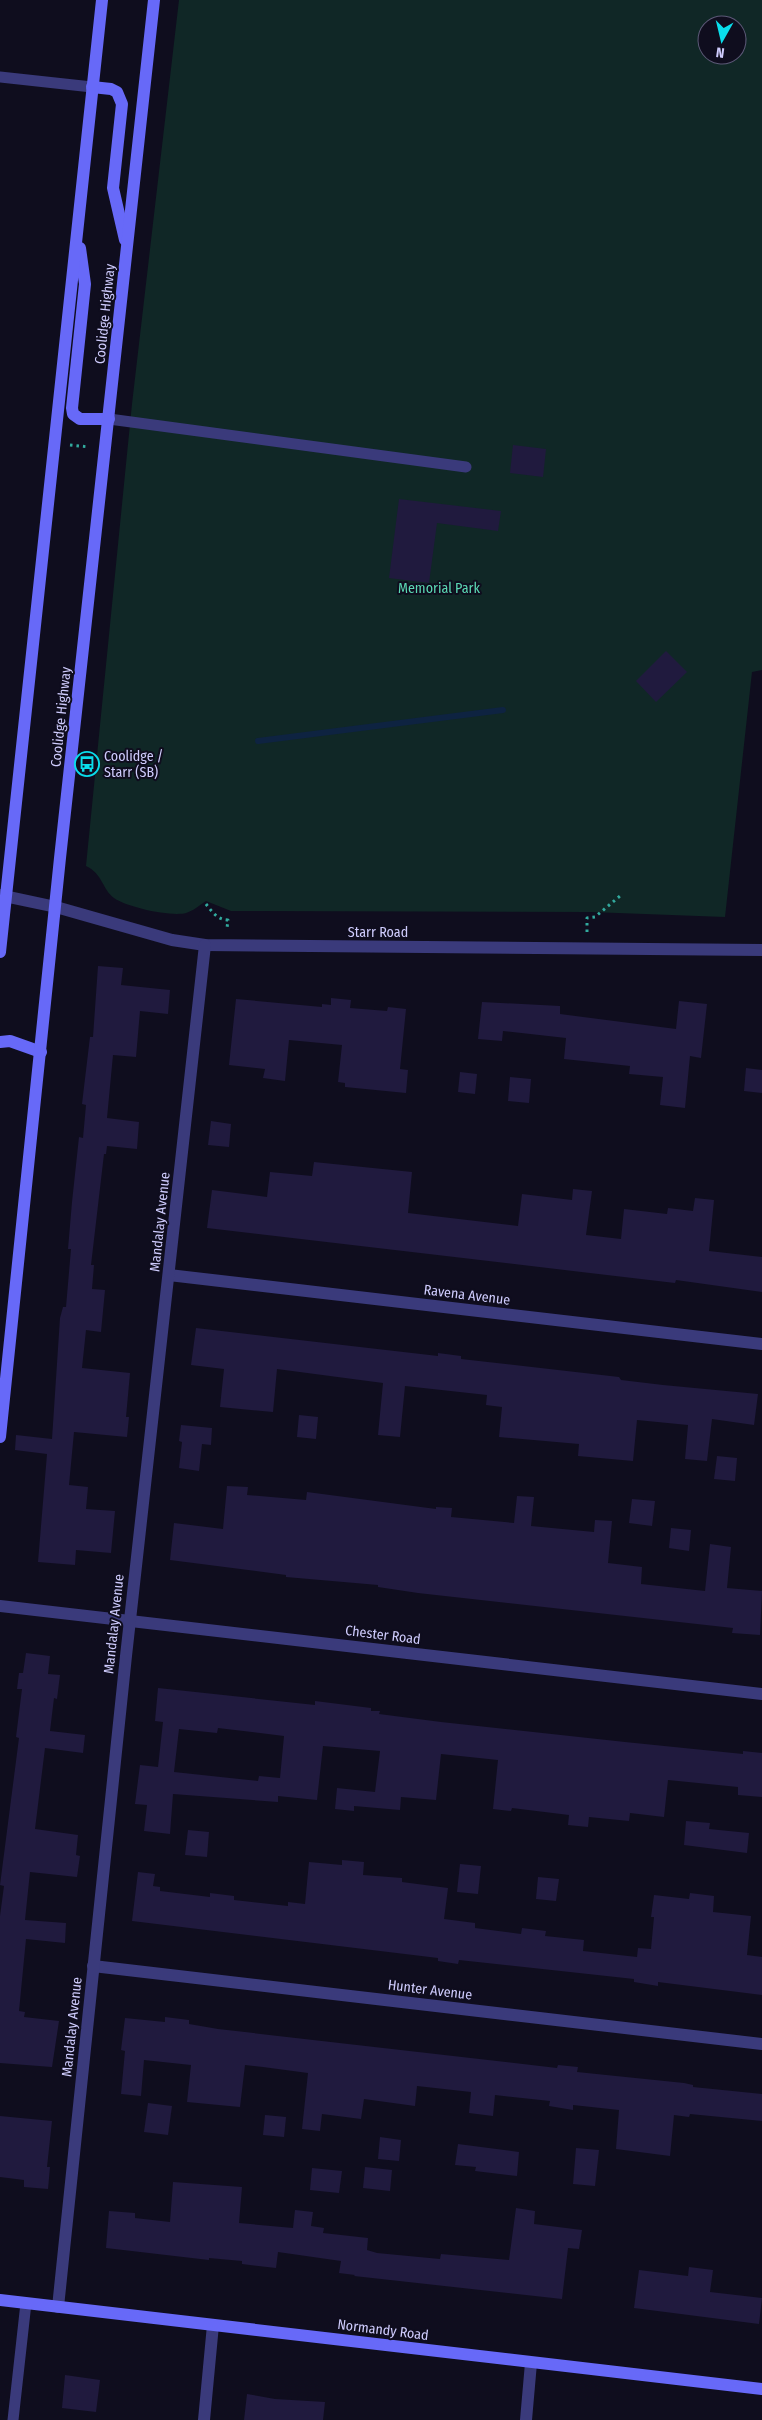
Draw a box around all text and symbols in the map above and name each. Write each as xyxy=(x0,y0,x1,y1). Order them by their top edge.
north arrow xyxy=(697,15,747,65)
text: N xyxy=(715,43,726,61)
street label: Coolidge Highway xyxy=(91,262,119,365)
park label: Memorial Park xyxy=(398,580,480,597)
street label: Coolidge Highway xyxy=(47,665,75,768)
place label: Coolidge / Starr (SB) xyxy=(104,748,163,781)
bus stop icon: Coolidge / Starr (SB) xyxy=(74,751,100,777)
street label: Starr Road xyxy=(348,924,408,941)
street label: Mandalay Avenue xyxy=(146,1171,174,1273)
street label: Ravena Avenue xyxy=(423,1281,511,1309)
street label: Mandalay Avenue xyxy=(100,1573,128,1675)
street label: Chester Road xyxy=(344,1622,422,1648)
street label: Mandalay Avenue xyxy=(58,1976,86,2078)
street label: Hunter Avenue xyxy=(387,1976,473,2004)
street label: Normandy Road xyxy=(336,2316,430,2344)

